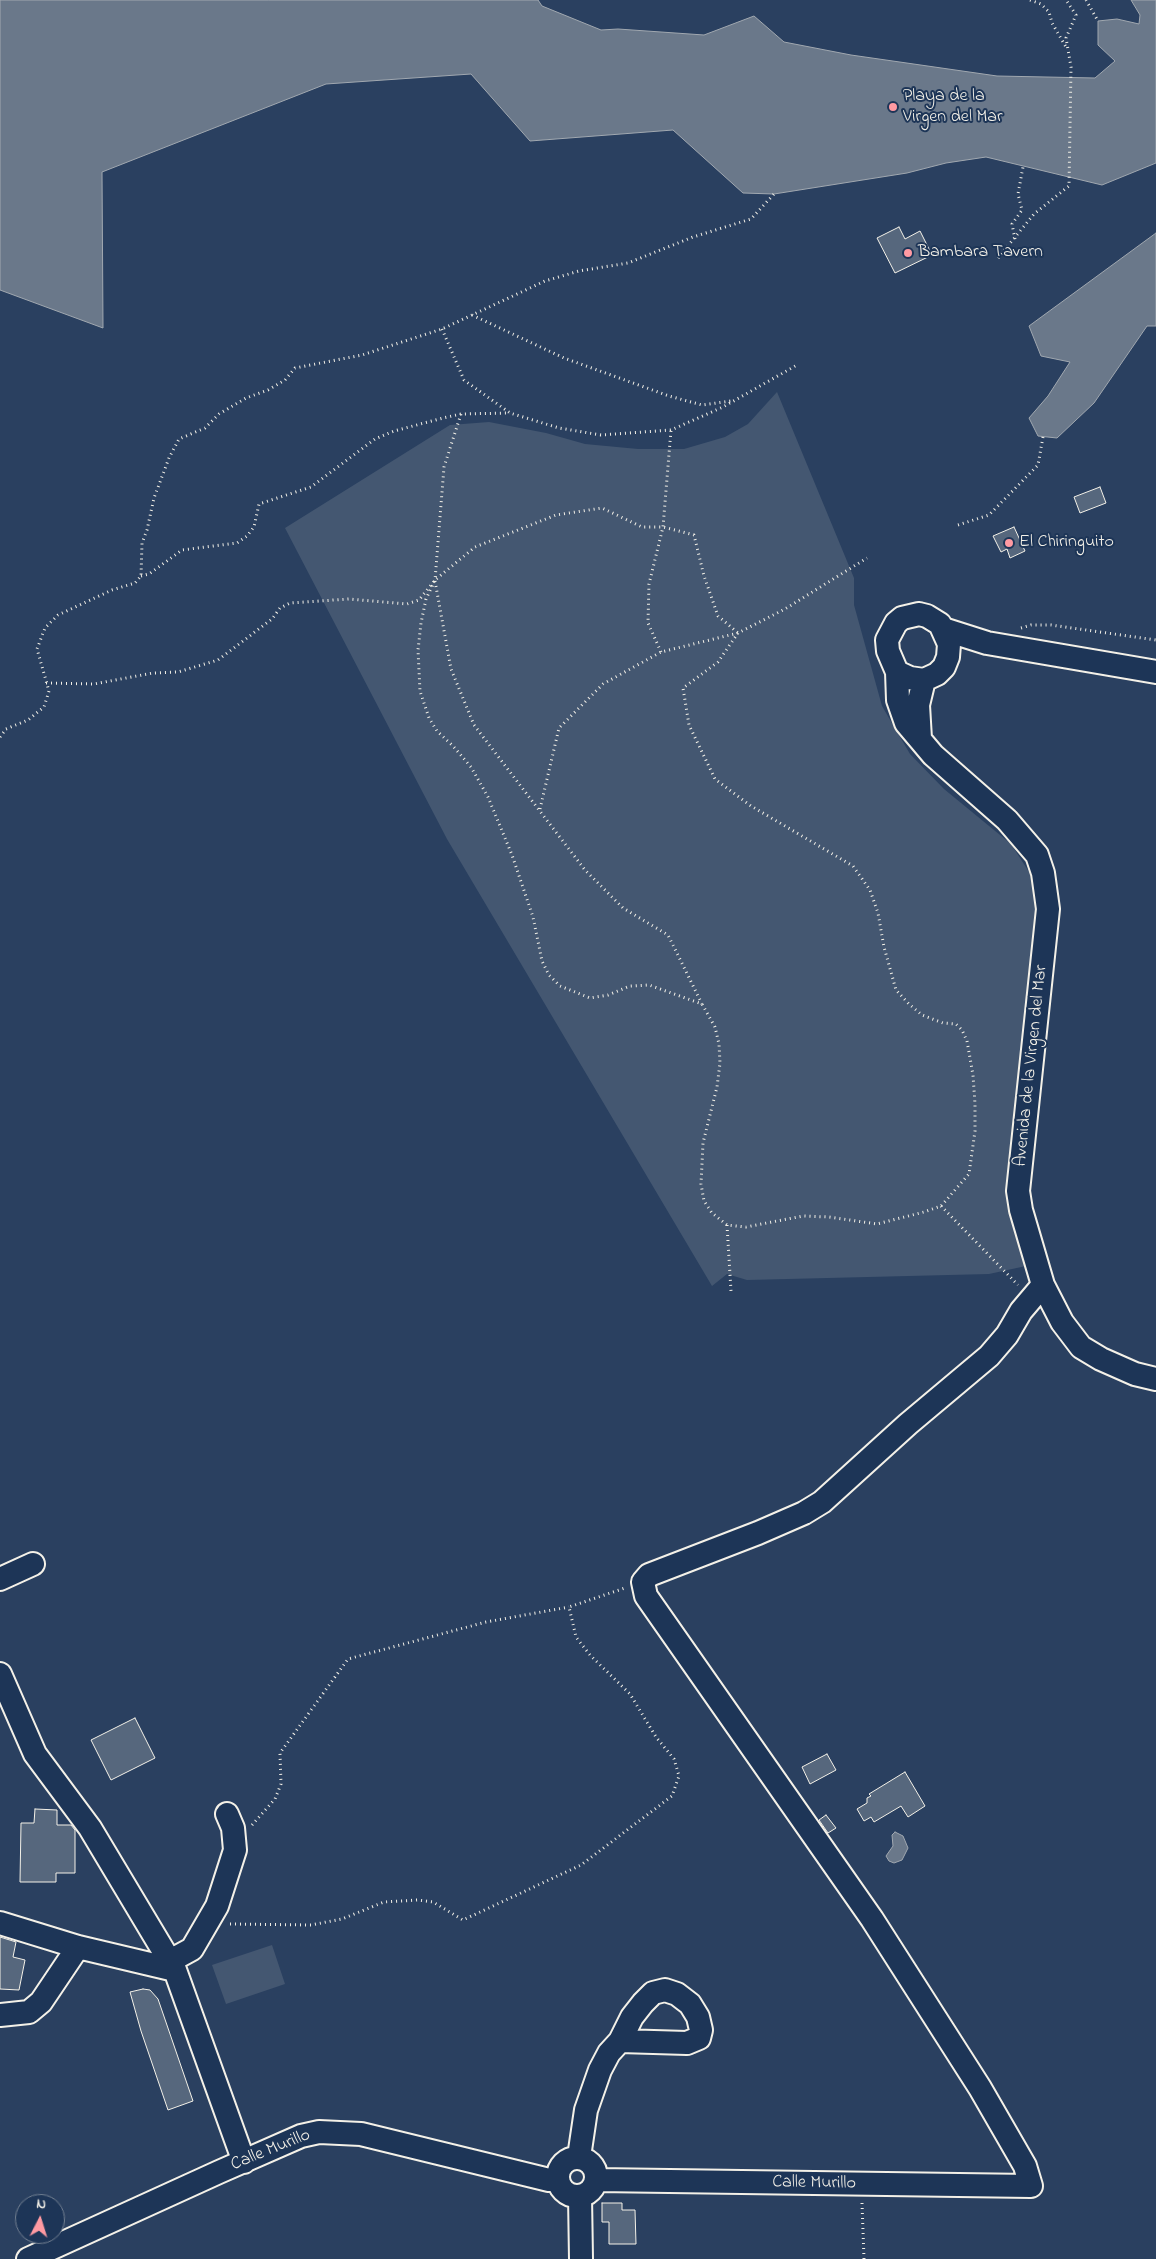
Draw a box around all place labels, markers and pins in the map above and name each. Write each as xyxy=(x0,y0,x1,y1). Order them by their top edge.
place label: Playa de la Virgen del Mar xyxy=(903,86,1003,128)
marker: Playa de la Virgen del Mar xyxy=(887,101,899,113)
place label: Bambara Tavern xyxy=(918,242,1043,264)
marker: Bambara Tavern xyxy=(902,247,914,259)
place label: El Chiringuito xyxy=(1019,532,1114,554)
marker: El Chiringuito xyxy=(1003,537,1015,549)

